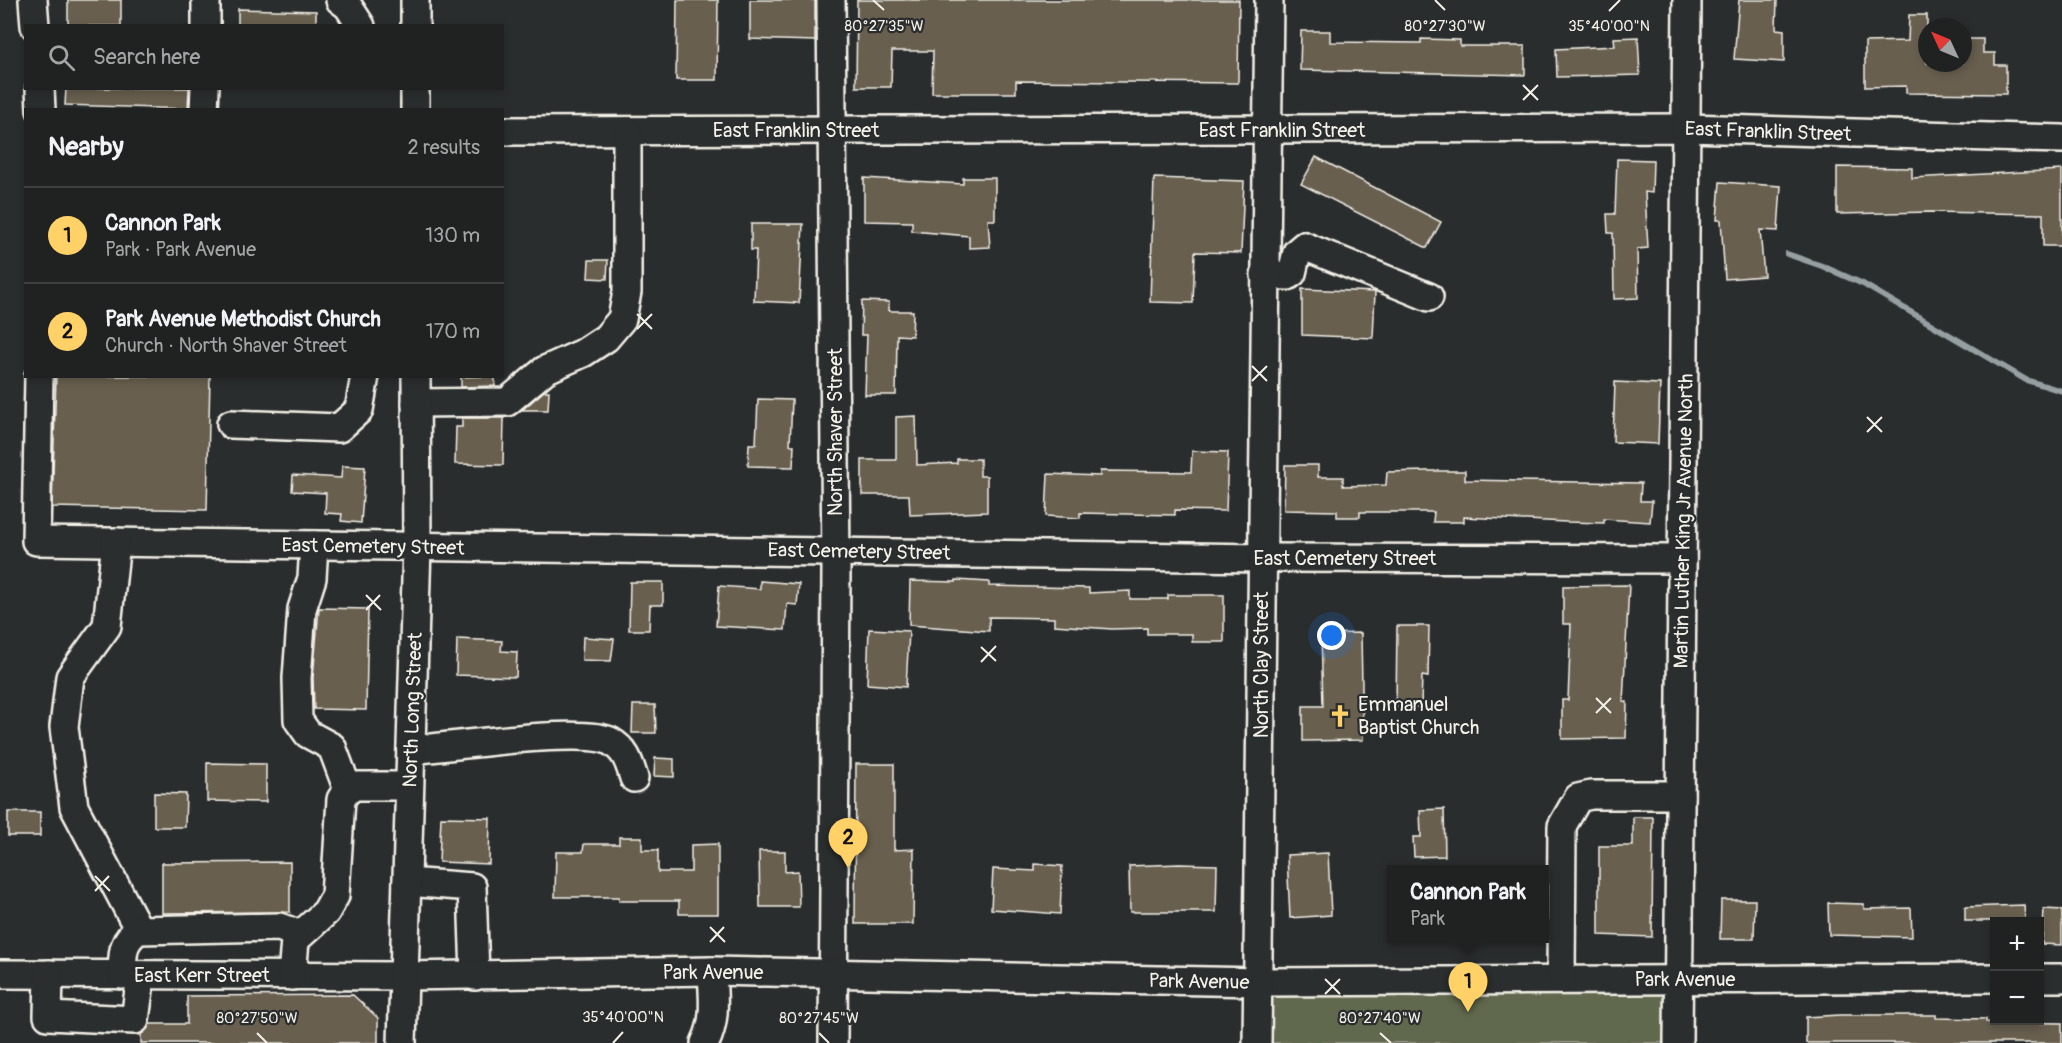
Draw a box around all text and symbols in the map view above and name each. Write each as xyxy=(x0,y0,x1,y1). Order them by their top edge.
text: 80°27'35"W xyxy=(844,17,924,36)
text: 80°27'30"W xyxy=(1404,17,1486,36)
text: 35°40'00"N xyxy=(1568,17,1650,36)
north arrow xyxy=(1918,18,1972,72)
search box xyxy=(24,24,504,90)
icon: search xyxy=(45,41,78,74)
text: Search here xyxy=(93,43,200,71)
street label: East Franklin Street xyxy=(1684,116,1853,147)
street label: East Franklin Street xyxy=(713,118,880,143)
street label: East Franklin Street xyxy=(1199,118,1366,143)
text: Nearby xyxy=(48,131,124,163)
text: 2 results xyxy=(408,135,480,160)
text: Cannon Park xyxy=(105,209,221,237)
text: 1 xyxy=(64,223,71,248)
text: 130 m xyxy=(425,223,480,248)
text: Park · Park Avenue xyxy=(105,237,256,262)
text: Park Avenue Methodist Church xyxy=(105,305,381,333)
text: 2 xyxy=(62,319,73,344)
text: 170 m xyxy=(426,319,480,344)
text: Church · North Shaver Street xyxy=(105,333,347,358)
street label: North Shaver Street xyxy=(823,347,848,516)
street label: Martin Luther King Jr Avenue North xyxy=(1668,373,1699,669)
street label: East Cemetery Street xyxy=(281,532,466,561)
street label: East Cemetery Street xyxy=(767,537,952,566)
street label: East Cemetery Street xyxy=(1254,546,1437,571)
street label: North Clay Street xyxy=(1249,591,1274,738)
your location xyxy=(1317,621,1346,650)
street label: North Long Street xyxy=(397,631,428,788)
place label: Emmanuel Baptist Church xyxy=(1358,692,1479,740)
church icon: Emmanuel Baptist Church xyxy=(1327,703,1353,729)
pin: 2 xyxy=(828,818,868,868)
popup xyxy=(1387,865,1549,943)
text: Cannon Park xyxy=(1410,878,1526,906)
text: Park xyxy=(1410,906,1445,931)
map controls xyxy=(1990,917,2044,1025)
button: + xyxy=(1990,917,2044,971)
street label: Park Avenue xyxy=(663,960,764,985)
pin: 1 xyxy=(1448,962,1488,1012)
street label: East Kerr Street xyxy=(134,963,271,988)
street label: Park Avenue xyxy=(1635,967,1736,992)
street label: Park Avenue xyxy=(1148,968,1250,995)
button: − xyxy=(1990,971,2044,1025)
text: 35°40'00"N xyxy=(582,1008,664,1027)
text: 80°27'50"W xyxy=(217,1009,298,1028)
text: 80°27'45"W xyxy=(779,1009,859,1028)
text: 80°27'40"W xyxy=(1339,1009,1421,1028)

